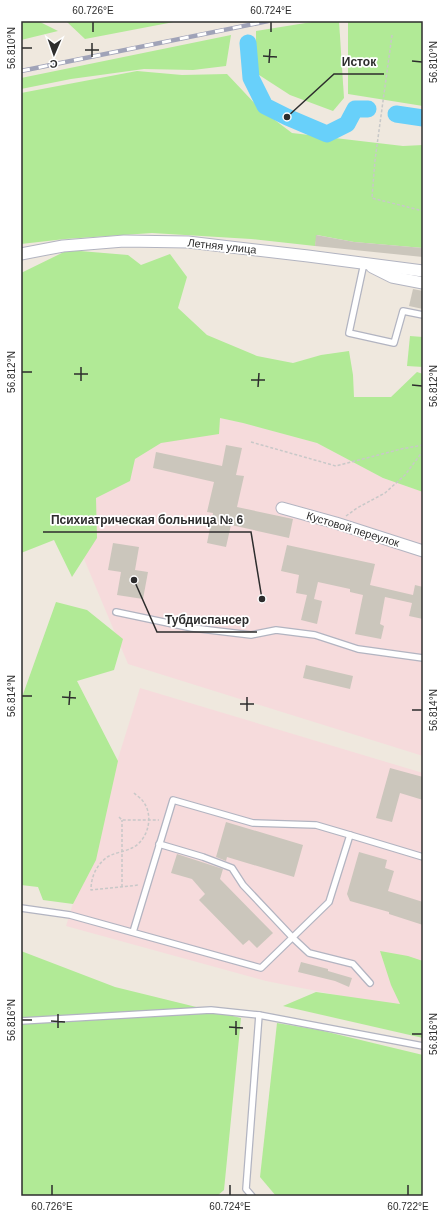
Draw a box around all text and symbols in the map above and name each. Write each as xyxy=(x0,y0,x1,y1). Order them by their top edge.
text: 60.726°E xyxy=(72,5,114,16)
text: 60.724°E xyxy=(250,5,292,16)
text: 56.810°N xyxy=(6,27,17,69)
north arrow xyxy=(34,34,74,74)
text: 56.810°N xyxy=(428,41,439,83)
callout: Исток xyxy=(334,50,384,74)
text: Исток xyxy=(342,55,377,69)
text: С xyxy=(49,58,58,70)
street label: Летняя улица xyxy=(187,236,258,256)
text: 56.812°N xyxy=(6,351,17,393)
text: 56.812°N xyxy=(428,365,439,407)
callout: Психиатрическая больница № 6 xyxy=(43,508,251,532)
street label: Кустовой переулок xyxy=(305,509,401,549)
text: Психиатрическая больница № 6 xyxy=(51,513,243,527)
callout: Тубдиспансер xyxy=(157,608,257,632)
text: Тубдиспансер xyxy=(165,613,249,627)
text: 56.814°N xyxy=(6,675,17,717)
text: 56.814°N xyxy=(428,689,439,731)
text: 56.816°N xyxy=(6,999,17,1041)
text: 56.816°N xyxy=(428,1013,439,1055)
text: 60.726°E xyxy=(31,1201,73,1212)
text: 60.724°E xyxy=(209,1201,251,1212)
text: 60.722°E xyxy=(387,1201,429,1212)

